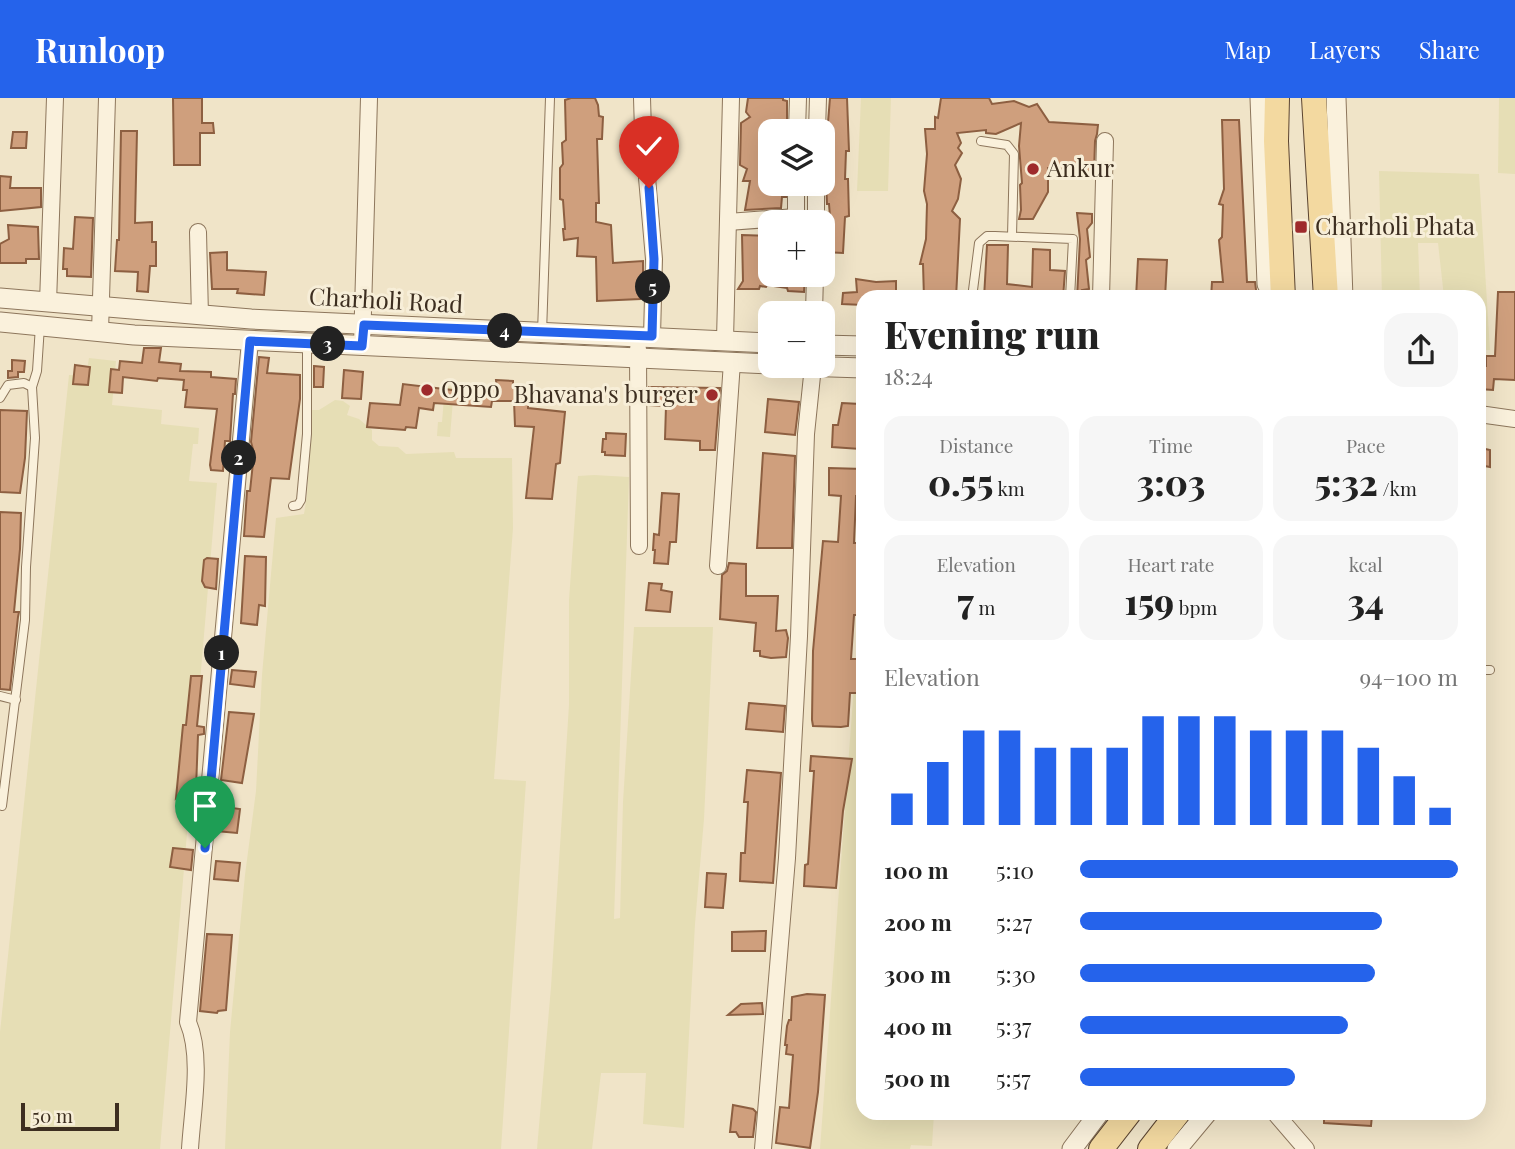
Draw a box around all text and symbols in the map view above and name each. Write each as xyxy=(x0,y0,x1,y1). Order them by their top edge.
text: Runloop xyxy=(35,27,165,71)
text: Map xyxy=(1225,33,1271,65)
text: Layers xyxy=(1309,33,1381,65)
text: Share xyxy=(1419,33,1480,65)
pin xyxy=(619,116,679,188)
map controls xyxy=(758,119,835,378)
button: layers xyxy=(758,119,835,196)
icon: check xyxy=(630,127,668,165)
place label: Ankur xyxy=(1046,151,1115,183)
marker: Ankur xyxy=(1025,161,1041,177)
place label: Charholi Phata xyxy=(1315,209,1475,241)
button: + xyxy=(758,210,835,287)
marker: Charholi Phata xyxy=(1293,219,1309,235)
pin: 5 xyxy=(636,270,670,304)
text: 5 xyxy=(648,273,657,299)
street label: Charholi Road xyxy=(308,279,464,319)
button: − xyxy=(758,301,835,378)
text: Evening run xyxy=(884,308,1100,359)
button: share xyxy=(1384,313,1458,387)
pin: 4 xyxy=(488,314,522,348)
text: 4 xyxy=(499,317,510,343)
pin: 3 xyxy=(310,327,346,362)
text: 3 xyxy=(323,330,332,356)
text: 18:24 xyxy=(884,360,933,391)
place label: Oppo xyxy=(441,372,500,404)
place label: Bhavana's burger xyxy=(513,377,698,409)
marker: Oppo xyxy=(419,382,435,398)
marker: Bhavana's burger xyxy=(704,387,720,403)
text: Distance xyxy=(939,432,1013,458)
text: Time xyxy=(1149,432,1193,458)
text: Pace xyxy=(1346,432,1385,458)
pin: 2 xyxy=(222,440,256,476)
text: 2 xyxy=(234,444,243,470)
text: 0.55 xyxy=(928,458,993,505)
text: 3:03 xyxy=(1137,458,1205,505)
text: 5:32 xyxy=(1314,458,1378,505)
text: km xyxy=(993,475,1025,501)
text: /km xyxy=(1378,475,1417,501)
text: Elevation xyxy=(937,551,1016,577)
text: Heart rate xyxy=(1128,551,1214,577)
text: kcal xyxy=(1349,551,1383,577)
text: 7 xyxy=(957,577,974,624)
text: 159 xyxy=(1125,577,1174,624)
text: 34 xyxy=(1347,577,1384,624)
text: m xyxy=(974,594,995,620)
text: bpm xyxy=(1174,594,1217,620)
pin: 1 xyxy=(204,636,240,670)
text: 1 xyxy=(218,639,225,665)
text: Elevation xyxy=(884,661,980,692)
text: 94–100 m xyxy=(1360,661,1458,692)
pin xyxy=(175,776,235,848)
icon: arrive xyxy=(186,787,224,825)
text: 100 m xyxy=(884,854,949,885)
text: 5:10 xyxy=(996,854,1034,885)
text: 200 m xyxy=(884,906,952,937)
text: 5:27 xyxy=(996,906,1032,937)
text: 300 m xyxy=(884,958,951,989)
text: 5:30 xyxy=(996,958,1036,989)
text: 400 m xyxy=(884,1010,952,1041)
text: 5:37 xyxy=(996,1010,1031,1041)
text: 500 m xyxy=(884,1062,950,1093)
text: 5:57 xyxy=(996,1062,1031,1093)
scale bar xyxy=(21,1100,119,1132)
text: 50 m xyxy=(32,1102,73,1128)

